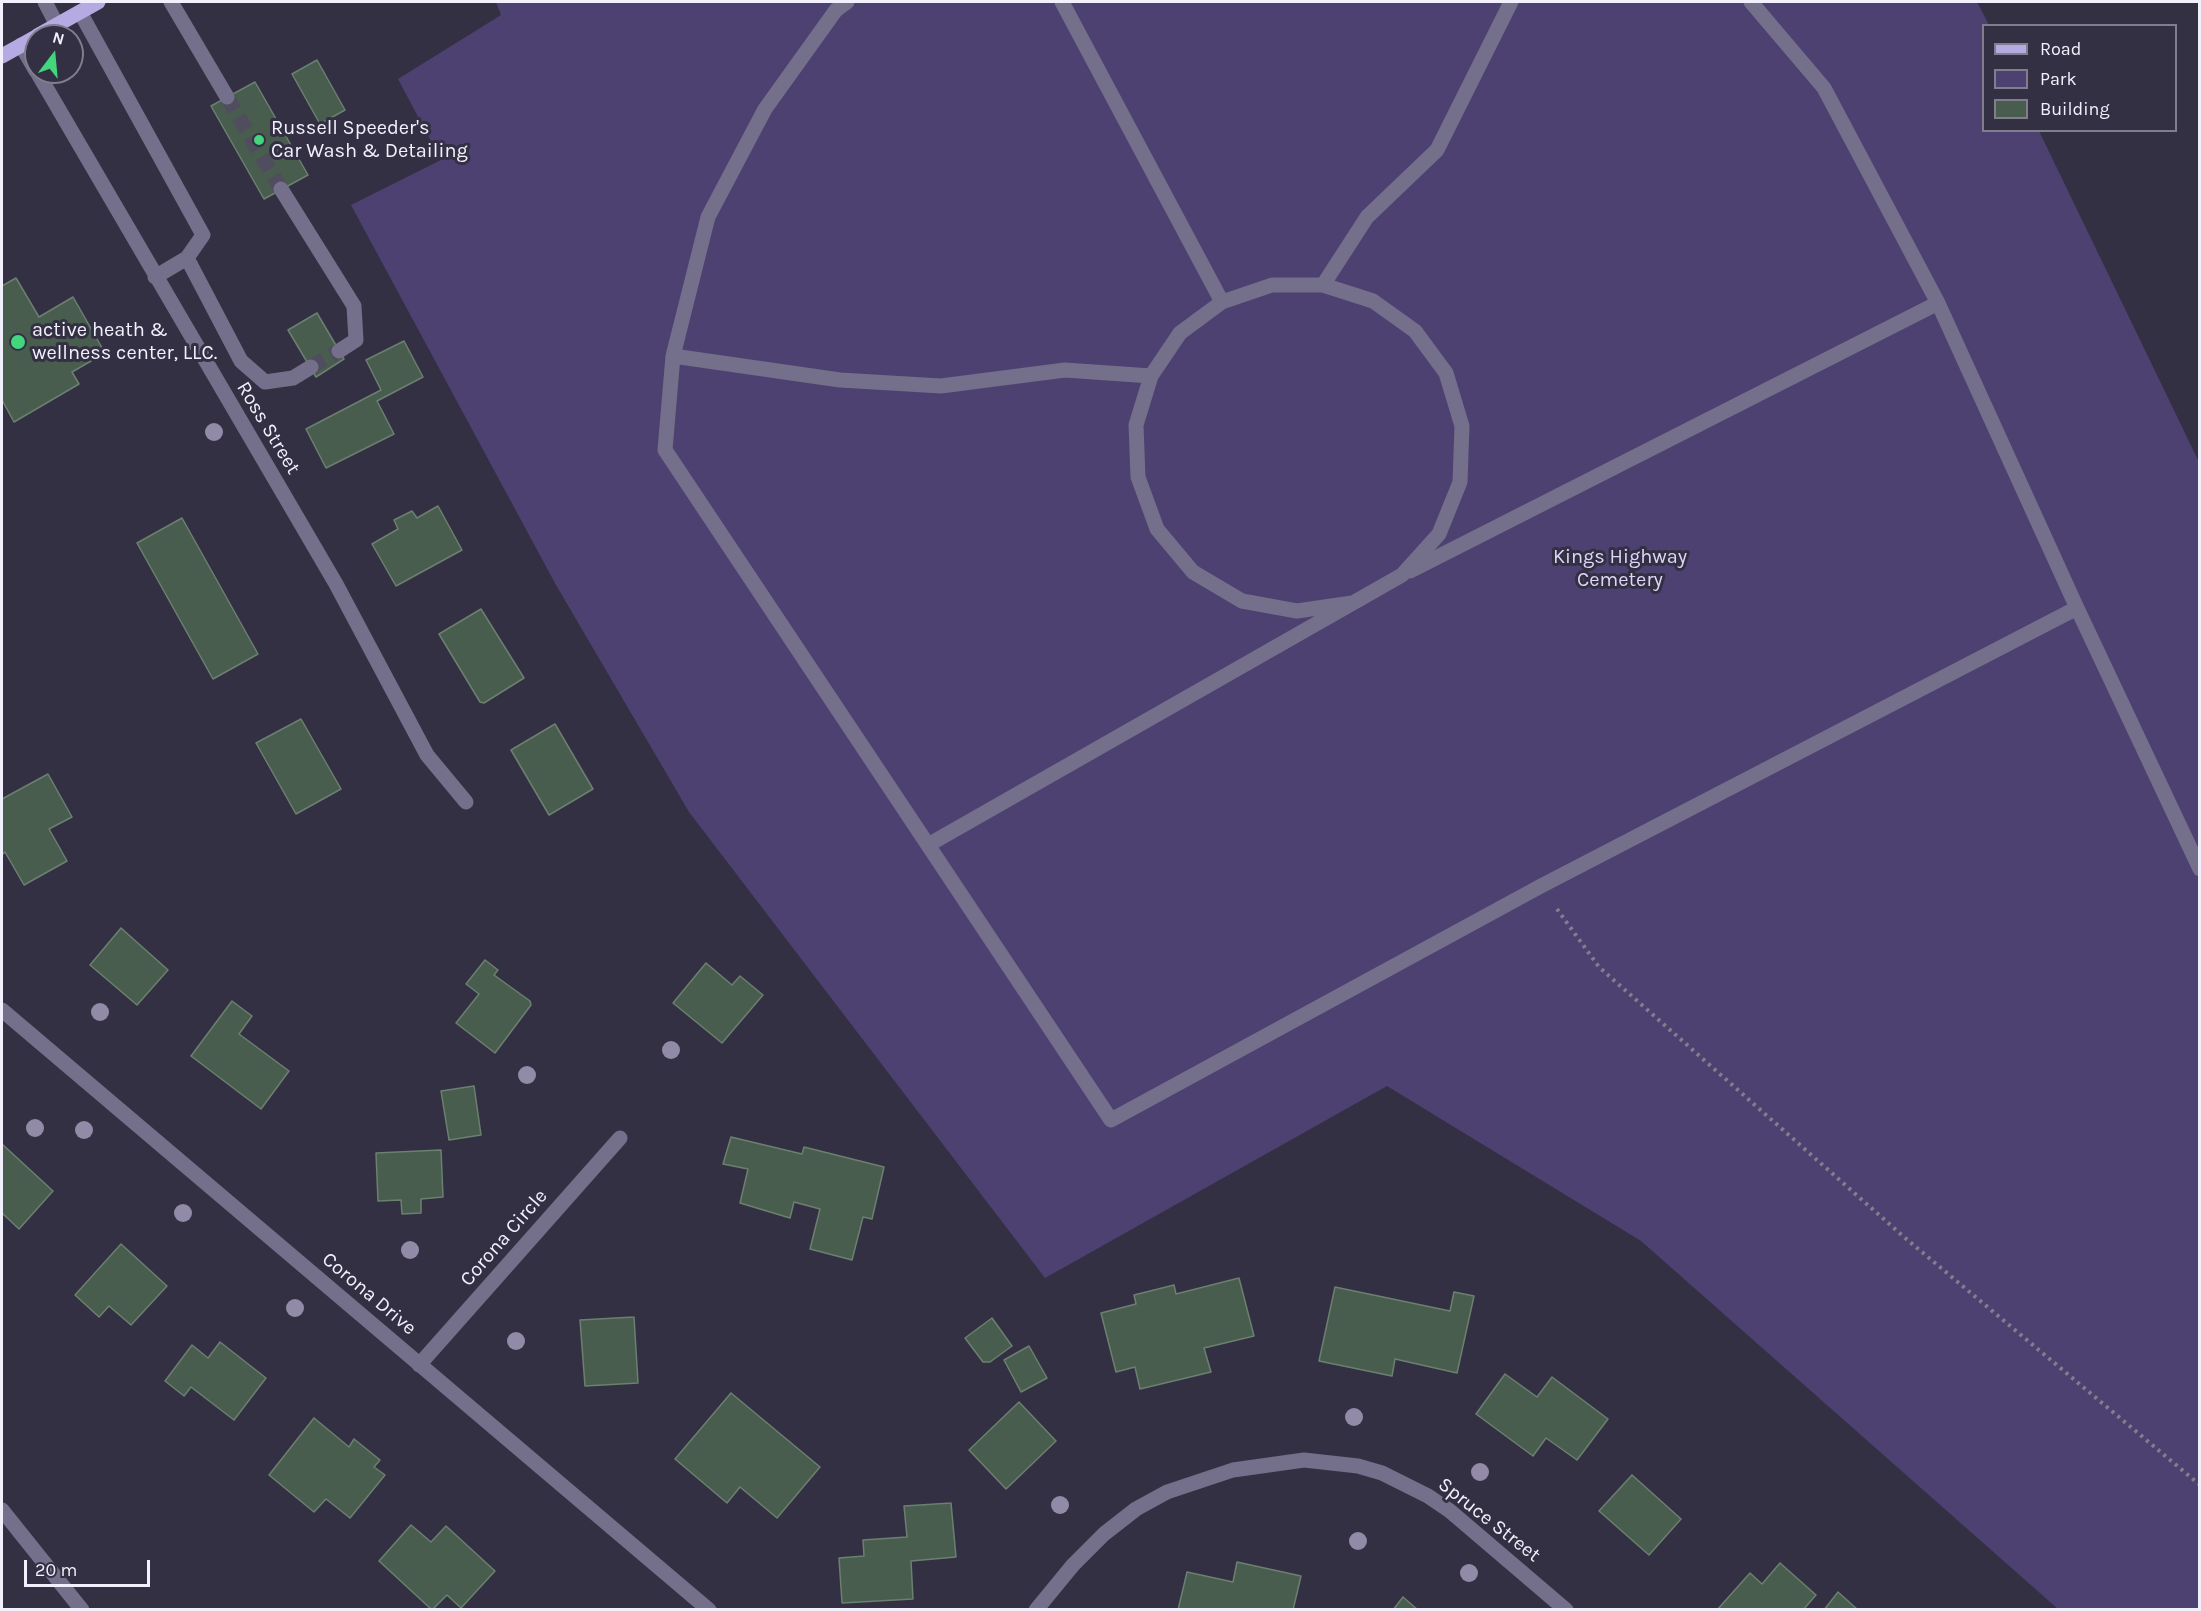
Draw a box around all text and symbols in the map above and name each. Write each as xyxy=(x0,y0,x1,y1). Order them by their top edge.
north arrow xyxy=(24,24,84,84)
legend xyxy=(1982,24,2177,132)
text: N xyxy=(50,27,67,49)
text: Road xyxy=(2040,38,2081,60)
text: Park xyxy=(2040,68,2077,90)
text: Building xyxy=(2040,98,2110,120)
place label: Russell Speeder's Car Wash & Detailing xyxy=(271,116,468,163)
marker: Russell Speeder's Car Wash & Detailing xyxy=(252,133,266,147)
place label: active heath & wellness center, LLC. xyxy=(32,318,217,365)
marker: active heath & wellness center, LLC. xyxy=(9,333,27,351)
street label: Ross Street xyxy=(231,377,305,479)
park label: Kings Highway Cemetery xyxy=(1553,545,1687,592)
street label: Corona Circle xyxy=(455,1185,553,1291)
street label: Corona Drive xyxy=(317,1248,421,1340)
street label: Spruce Street xyxy=(1433,1473,1545,1567)
scale bar xyxy=(27,1548,153,1586)
text: 20 m xyxy=(35,1559,77,1581)

